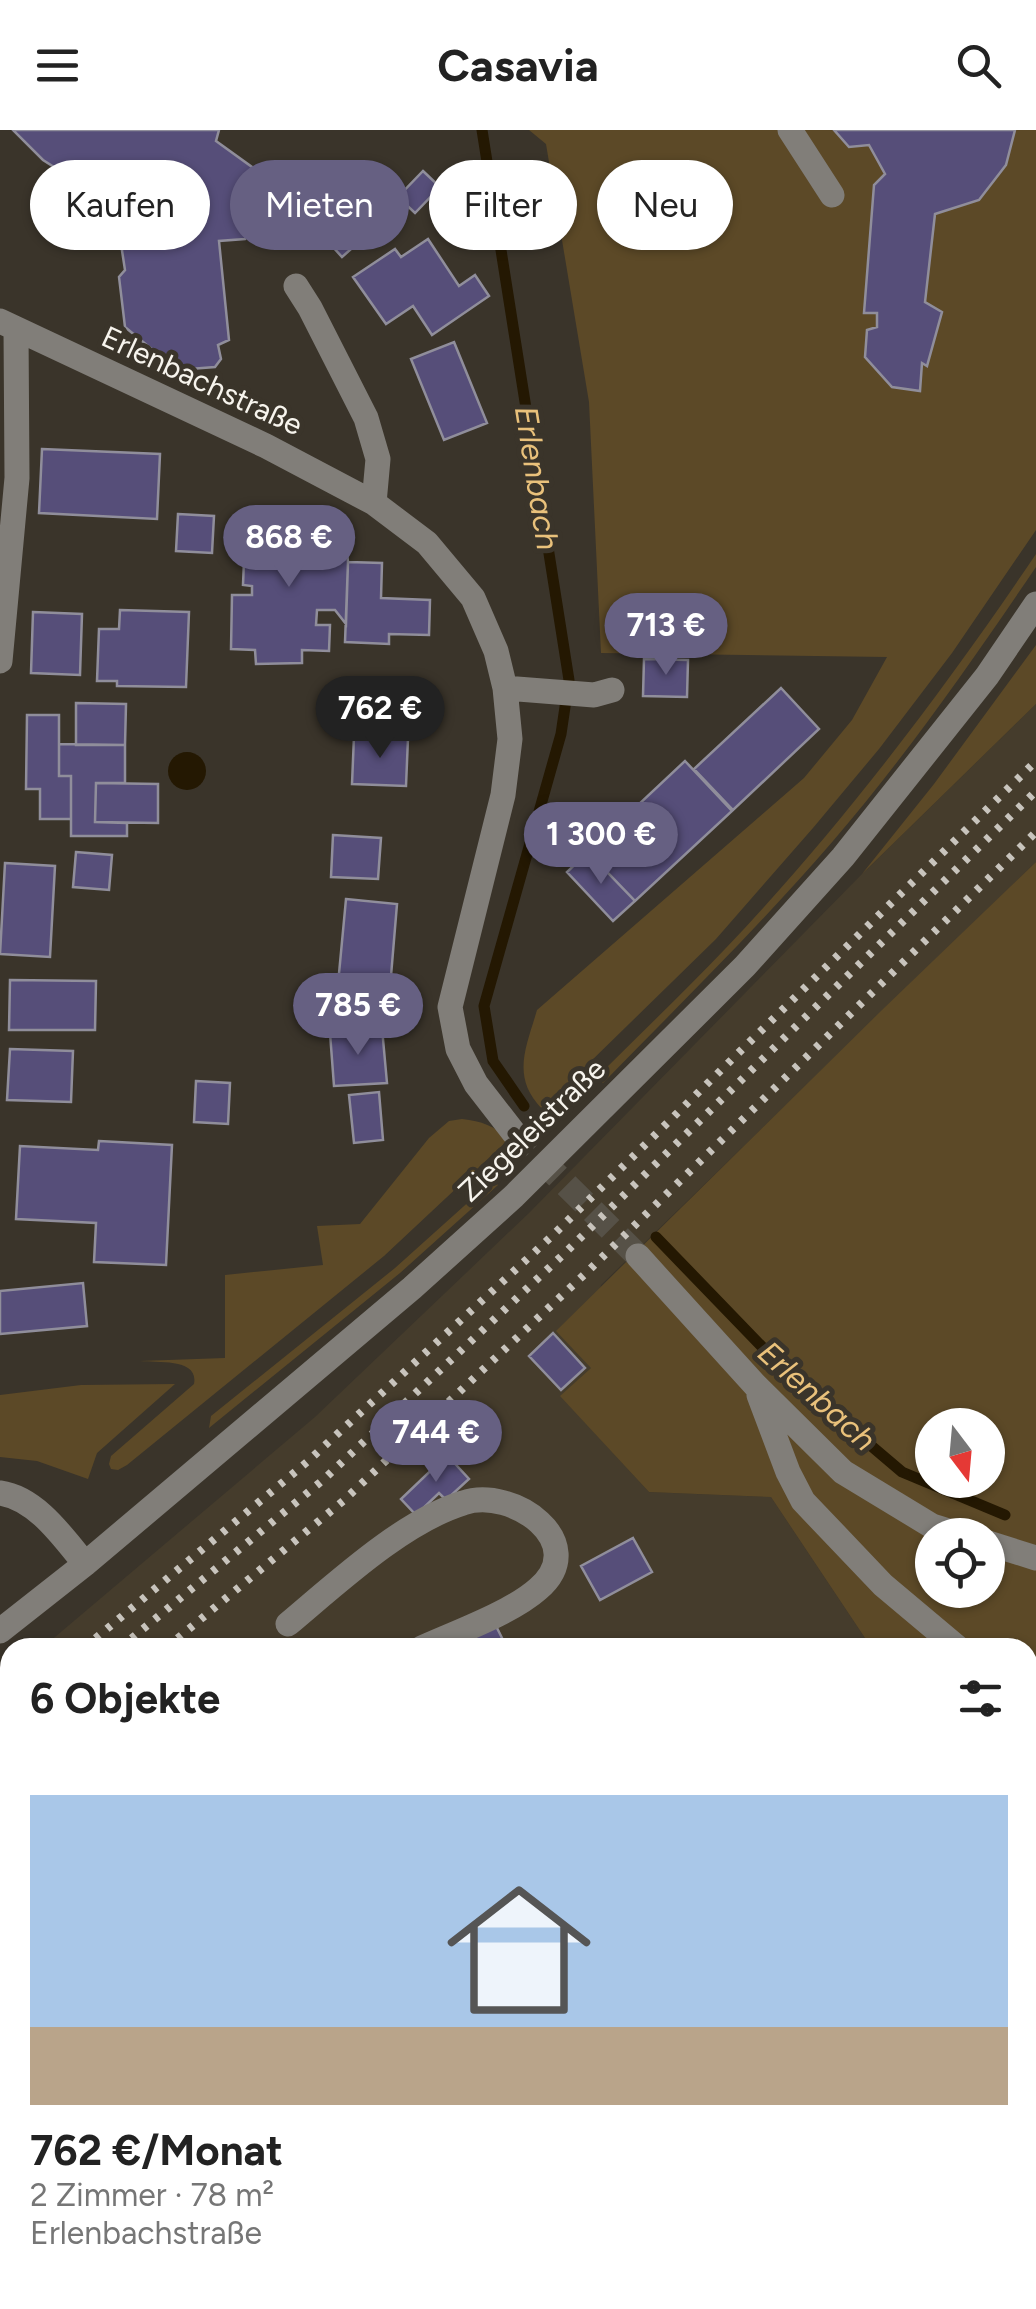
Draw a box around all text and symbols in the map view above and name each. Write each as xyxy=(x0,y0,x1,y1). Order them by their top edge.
icon: menu xyxy=(30,38,85,93)
text: Casavia xyxy=(437,38,599,92)
icon: search xyxy=(951,38,1006,93)
chip: Kaufen xyxy=(30,160,210,250)
chip: Mieten xyxy=(230,160,409,250)
chip: Filter xyxy=(429,160,577,250)
chip: Neu xyxy=(597,160,733,250)
street label: Erlenbachstraße xyxy=(96,318,309,443)
water label: Erlenbach xyxy=(507,403,567,553)
pin: 868 € xyxy=(219,505,359,590)
text: 868 € xyxy=(245,518,333,556)
pin: 713 € xyxy=(596,593,736,678)
text: 713 € xyxy=(627,606,705,644)
pin: 762 € xyxy=(310,676,450,761)
text: 762 € xyxy=(338,689,422,727)
pin: 1 300 € xyxy=(509,802,693,887)
text: 1 300 € xyxy=(546,815,656,853)
pin: 785 € xyxy=(288,973,428,1058)
text: 785 € xyxy=(315,986,401,1024)
street label: Ziegeleistraße xyxy=(450,1050,613,1209)
water label: Erlenbach xyxy=(750,1333,884,1459)
pin: 744 € xyxy=(366,1400,506,1485)
north arrow xyxy=(915,1408,1005,1498)
map controls xyxy=(915,1408,1005,1608)
text: 744 € xyxy=(392,1413,480,1451)
button: locate xyxy=(915,1518,1005,1608)
icon: filters xyxy=(953,1671,1008,1726)
text: 6 Objekte xyxy=(30,1673,220,1724)
icon: home xyxy=(429,1860,609,2040)
text: 762 €/Monat xyxy=(30,2125,283,2176)
text: 2 Zimmer · 78 m² xyxy=(30,2176,274,2214)
text: Erlenbachstraße xyxy=(30,2214,262,2252)

